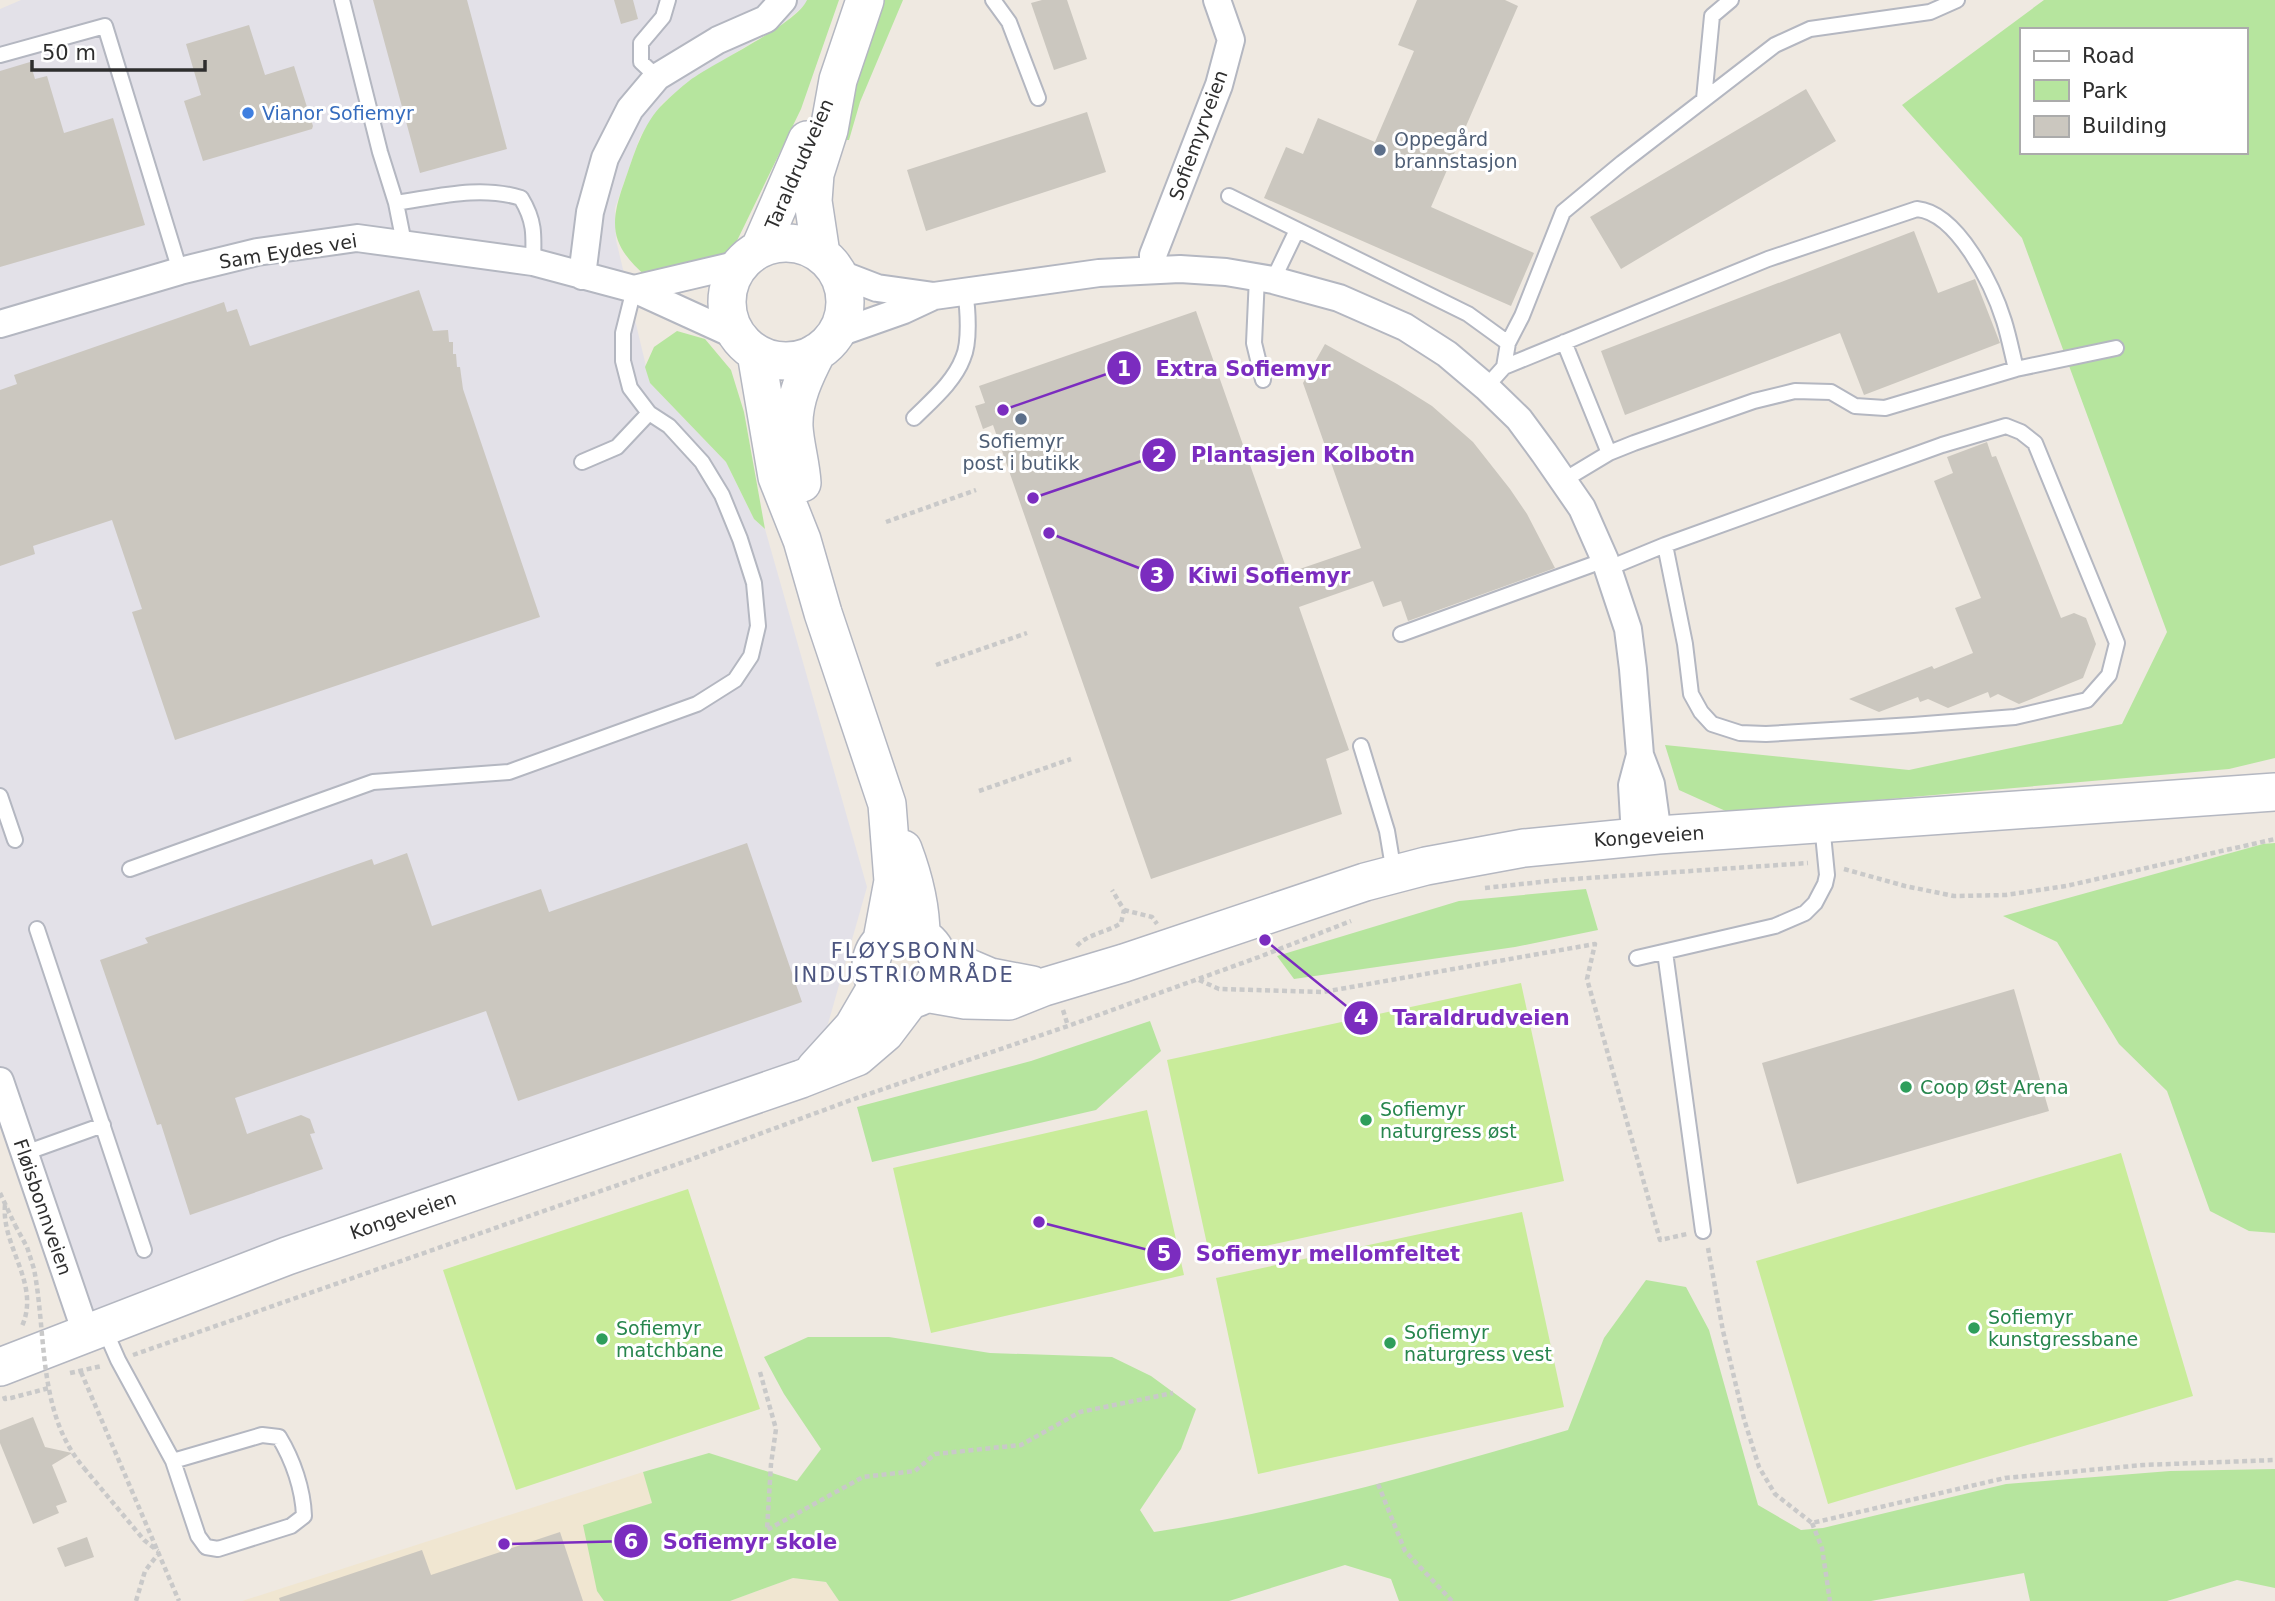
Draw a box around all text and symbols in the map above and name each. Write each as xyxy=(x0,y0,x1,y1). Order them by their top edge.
scale bar xyxy=(32,28,205,72)
legend xyxy=(2020,28,2247,154)
text: 50 m xyxy=(42,41,96,65)
text: Road xyxy=(2082,44,2135,68)
street label: Sofiemyrveien xyxy=(1164,67,1232,203)
text: Park xyxy=(2082,79,2128,103)
street label: Taraldrudveien xyxy=(760,95,838,234)
place label: Vianor Sofiemyr xyxy=(262,102,414,124)
marker: Vianor Sofiemyr xyxy=(240,105,256,121)
text: Building xyxy=(2082,114,2167,138)
place label: Oppegård brannstasjon xyxy=(1394,128,1517,172)
marker: Oppegård brannstasjon xyxy=(1372,142,1388,158)
street label: Sam Eydes vei xyxy=(217,229,359,273)
callout: Extra Sofiemyr xyxy=(1107,347,1345,389)
text: 1 xyxy=(1117,357,1131,381)
text: Extra Sofiemyr xyxy=(1155,357,1331,381)
marker: Sofiemyr post i butikk xyxy=(1013,411,1029,427)
place label: Sofiemyr post i butikk xyxy=(962,430,1080,474)
callout: Plantasjen Kolbotn xyxy=(1142,434,1429,476)
text: 2 xyxy=(1152,443,1166,467)
text: Plantasjen Kolbotn xyxy=(1191,443,1415,467)
callout: Kiwi Sofiemyr xyxy=(1139,554,1365,596)
text: 3 xyxy=(1150,564,1164,588)
text: Kiwi Sofiemyr xyxy=(1188,564,1351,588)
street label: Kongeveien xyxy=(1593,821,1705,851)
district label: FLØYSBONN INDUSTRIOMRÅDE xyxy=(793,939,1015,987)
callout: Taraldrudveien xyxy=(1344,997,1584,1039)
text: 4 xyxy=(1354,1006,1368,1030)
text: Taraldrudveien xyxy=(1392,1006,1570,1030)
place label: Coop Øst Arena xyxy=(1920,1076,2069,1098)
marker: Coop Øst Arena xyxy=(1898,1079,1914,1095)
place label: Sofiemyr naturgress øst xyxy=(1380,1098,1517,1142)
marker: Sofiemyr naturgress øst xyxy=(1358,1112,1374,1128)
street label: Fløisbonnveien xyxy=(9,1136,77,1278)
street label: Kongeveien xyxy=(347,1187,459,1243)
callout: Sofiemyr mellomfeltet xyxy=(1147,1233,1474,1275)
text: 5 xyxy=(1157,1242,1171,1266)
text: Sofiemyr mellomfeltet xyxy=(1196,1242,1460,1266)
place label: Sofiemyr kunstgressbane xyxy=(1988,1306,2138,1350)
place label: Sofiemyr matchbane xyxy=(616,1317,724,1361)
marker: Sofiemyr kunstgressbane xyxy=(1966,1320,1982,1336)
place label: Sofiemyr naturgress vest xyxy=(1404,1321,1552,1365)
marker: Sofiemyr matchbane xyxy=(594,1331,610,1347)
marker: Sofiemyr naturgress vest xyxy=(1382,1335,1398,1351)
callout: Sofiemyr skole xyxy=(613,1520,851,1562)
text: 6 xyxy=(624,1530,638,1554)
text: Sofiemyr skole xyxy=(663,1530,837,1554)

